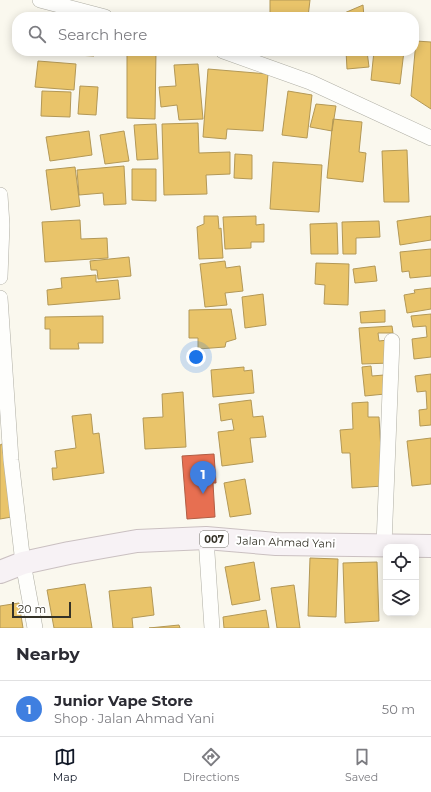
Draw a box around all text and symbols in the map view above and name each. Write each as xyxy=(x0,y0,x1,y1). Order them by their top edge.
search box xyxy=(12,12,419,56)
icon: search xyxy=(26,23,48,45)
text: Search here xyxy=(58,25,147,44)
your location xyxy=(186,347,206,367)
pin: 1 xyxy=(190,461,216,494)
road number: 007 xyxy=(200,531,228,547)
street label: Jalan Ahmad Yani xyxy=(235,533,336,551)
map controls xyxy=(383,544,419,616)
button: locate xyxy=(383,544,419,580)
button: layers xyxy=(383,580,419,616)
scale bar xyxy=(12,600,71,619)
text: 20 m xyxy=(18,602,46,616)
text: Nearby xyxy=(16,644,80,664)
text: Junior Vape Store xyxy=(54,691,193,710)
text: 1 xyxy=(26,701,32,717)
text: 50 m xyxy=(382,701,415,717)
text: Shop · Jalan Ahmad Yani xyxy=(54,710,215,726)
tab: Map xyxy=(53,746,77,784)
tab: Directions xyxy=(183,746,239,784)
tab: Saved xyxy=(345,746,378,784)

